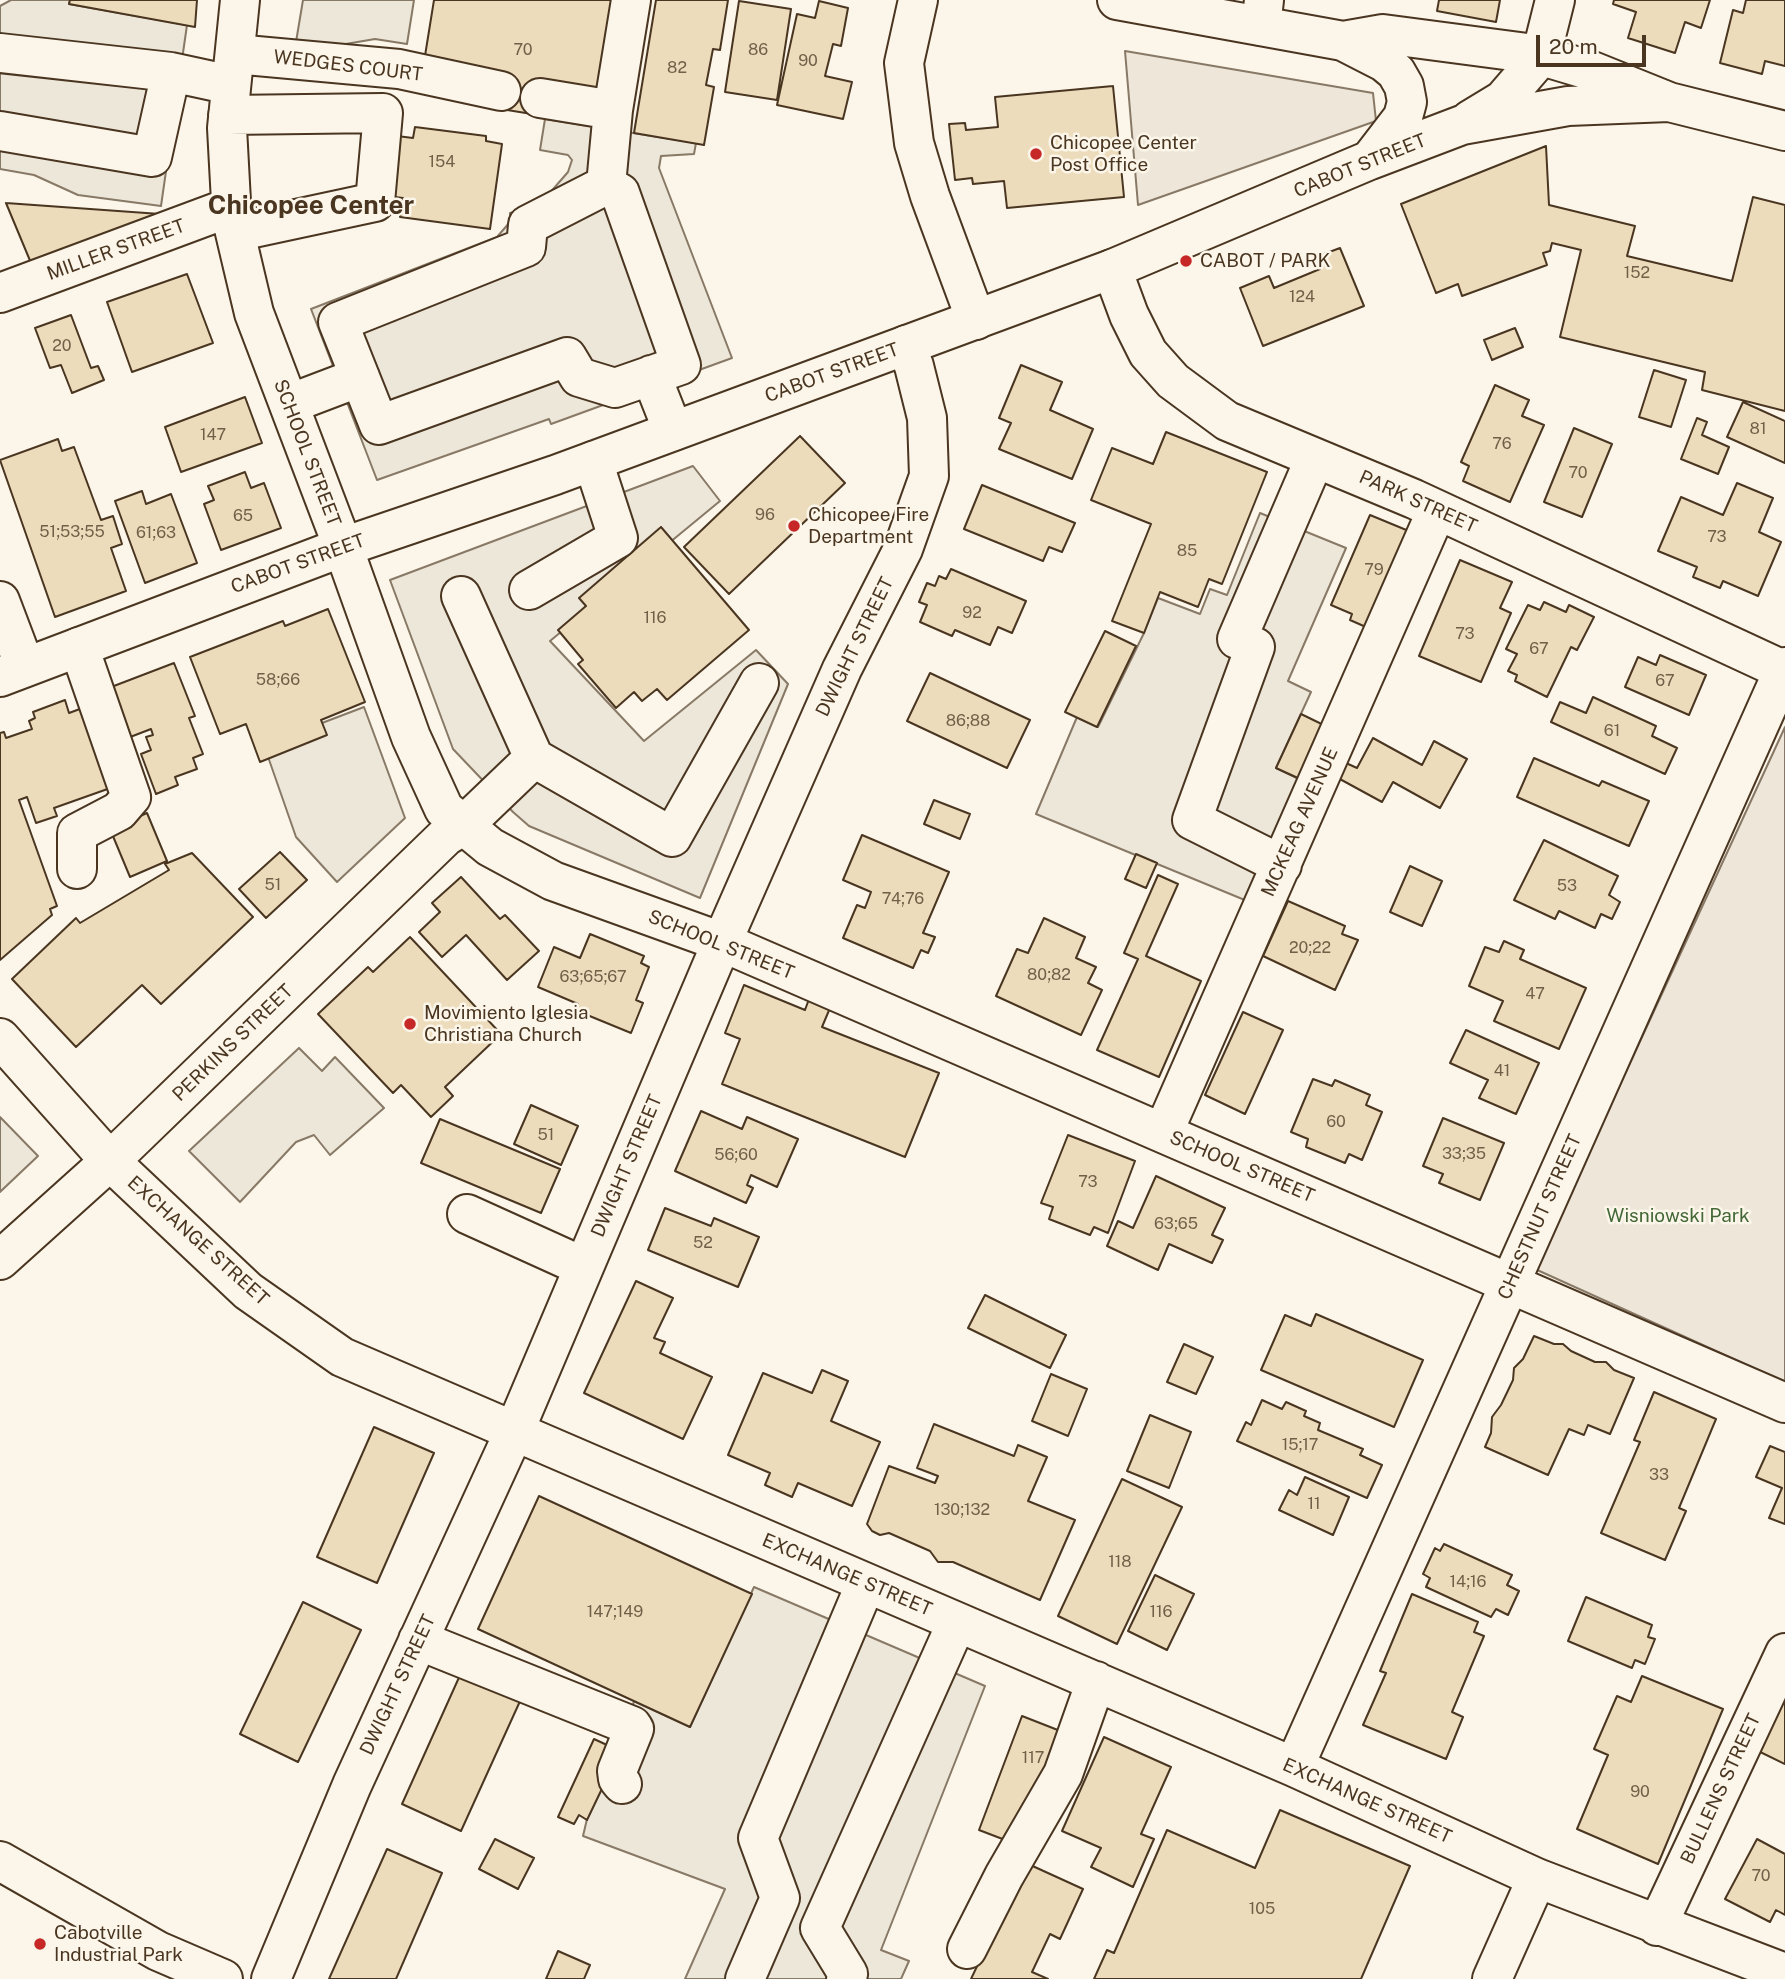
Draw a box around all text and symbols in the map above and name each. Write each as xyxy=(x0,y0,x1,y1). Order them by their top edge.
scale bar xyxy=(1540,21,1650,65)
text: 20 m xyxy=(1549,34,1598,59)
house number: 70 xyxy=(513,40,533,60)
house number: 86 xyxy=(748,40,768,60)
street label: WEDGES COURT xyxy=(272,46,424,86)
house number: 90 xyxy=(798,51,818,71)
house number: 82 xyxy=(667,58,687,78)
street label: CABOT STREET xyxy=(1290,129,1430,203)
place label: Chicopee Center Post Office xyxy=(1050,132,1197,176)
marker: Chicopee Center Post Office xyxy=(1028,146,1044,162)
house number: 154 xyxy=(429,152,455,172)
district label: Chicopee Center xyxy=(208,190,414,222)
street label: MILLER STREET xyxy=(44,214,188,286)
place label: CABOT / PARK xyxy=(1200,250,1331,272)
marker: CABOT / PARK xyxy=(1178,253,1194,269)
house number: 152 xyxy=(1624,263,1650,283)
house number: 124 xyxy=(1289,287,1315,307)
house number: 20 xyxy=(52,336,72,356)
street label: CABOT STREET xyxy=(762,338,902,408)
street label: SCHOOL STREET xyxy=(269,376,345,530)
house number: 81 xyxy=(1750,419,1766,439)
house number: 147 xyxy=(200,425,226,445)
house number: 76 xyxy=(1492,434,1512,454)
house number: 70 xyxy=(1568,463,1588,483)
street label: PARK STREET xyxy=(1355,466,1481,538)
place label: Chicopee Fire Department xyxy=(808,504,929,548)
house number: 96 xyxy=(755,505,775,525)
house number: 65 xyxy=(233,506,253,526)
marker: Chicopee Fire Department xyxy=(786,518,802,534)
house number: 51;53;55 xyxy=(39,522,105,542)
house number: 61;63 xyxy=(136,523,176,543)
house number: 73 xyxy=(1707,527,1727,547)
street label: CABOT STREET xyxy=(228,529,368,599)
house number: 85 xyxy=(1177,541,1197,561)
house number: 79 xyxy=(1364,560,1384,580)
street label: DWIGHT STREET xyxy=(811,573,899,721)
house number: 92 xyxy=(962,603,982,623)
house number: 116 xyxy=(644,608,666,628)
house number: 73 xyxy=(1455,624,1475,644)
house number: 67 xyxy=(1529,639,1549,659)
house number: 58;66 xyxy=(256,670,300,690)
house number: 67 xyxy=(1655,671,1675,691)
house number: 86;88 xyxy=(946,711,990,731)
house number: 61 xyxy=(1604,721,1620,741)
street label: MCKEAG AVENUE xyxy=(1257,744,1343,900)
house number: 51 xyxy=(265,875,281,895)
house number: 53 xyxy=(1557,876,1577,896)
house number: 74;76 xyxy=(882,889,924,909)
street label: SCHOOL STREET xyxy=(645,905,797,985)
house number: 20;22 xyxy=(1289,938,1331,958)
house number: 80;82 xyxy=(1027,965,1071,985)
house number: 63;65;67 xyxy=(559,967,627,987)
street label: PERKINS STREET xyxy=(168,980,298,1106)
house number: 47 xyxy=(1525,984,1545,1004)
place label: Movimiento Iglesia Christiana Church xyxy=(424,1002,588,1046)
marker: Movimiento Iglesia Christiana Church xyxy=(402,1016,418,1032)
house number: 41 xyxy=(1494,1061,1510,1081)
street label: DWIGHT STREET xyxy=(587,1091,667,1241)
house number: 60 xyxy=(1326,1112,1346,1132)
house number: 51 xyxy=(538,1125,554,1145)
street label: SCHOOL STREET xyxy=(1166,1126,1318,1208)
street label: CHESTNUT STREET xyxy=(1493,1131,1587,1303)
house number: 33;35 xyxy=(1442,1144,1486,1164)
house number: 56;60 xyxy=(714,1145,758,1165)
street label: EXCHANGE STREET xyxy=(123,1171,273,1311)
house number: 73 xyxy=(1078,1172,1098,1192)
park label: Wisniowski Park xyxy=(1606,1205,1750,1227)
house number: 63;65 xyxy=(1154,1214,1198,1234)
house number: 52 xyxy=(693,1233,713,1253)
house number: 15;17 xyxy=(1282,1435,1318,1455)
house number: 33 xyxy=(1649,1465,1669,1485)
house number: 11 xyxy=(1307,1494,1321,1514)
house number: 130;132 xyxy=(934,1500,990,1520)
street label: EXCHANGE STREET xyxy=(759,1529,935,1621)
house number: 118 xyxy=(1108,1552,1132,1572)
house number: 14;16 xyxy=(1450,1572,1486,1592)
house number: 147;149 xyxy=(587,1602,643,1622)
house number: 116 xyxy=(1150,1602,1172,1622)
street label: DWIGHT STREET xyxy=(355,1611,441,1759)
street label: BULLENS STREET xyxy=(1676,1710,1766,1868)
house number: 117 xyxy=(1022,1748,1044,1768)
street label: EXCHANGE STREET xyxy=(1279,1753,1455,1849)
house number: 90 xyxy=(1630,1782,1650,1802)
house number: 70 xyxy=(1751,1866,1771,1886)
house number: 105 xyxy=(1249,1899,1275,1919)
place label: Cabotville Industrial Park xyxy=(54,1922,183,1966)
marker: Cabotville Industrial Park xyxy=(32,1936,48,1952)

